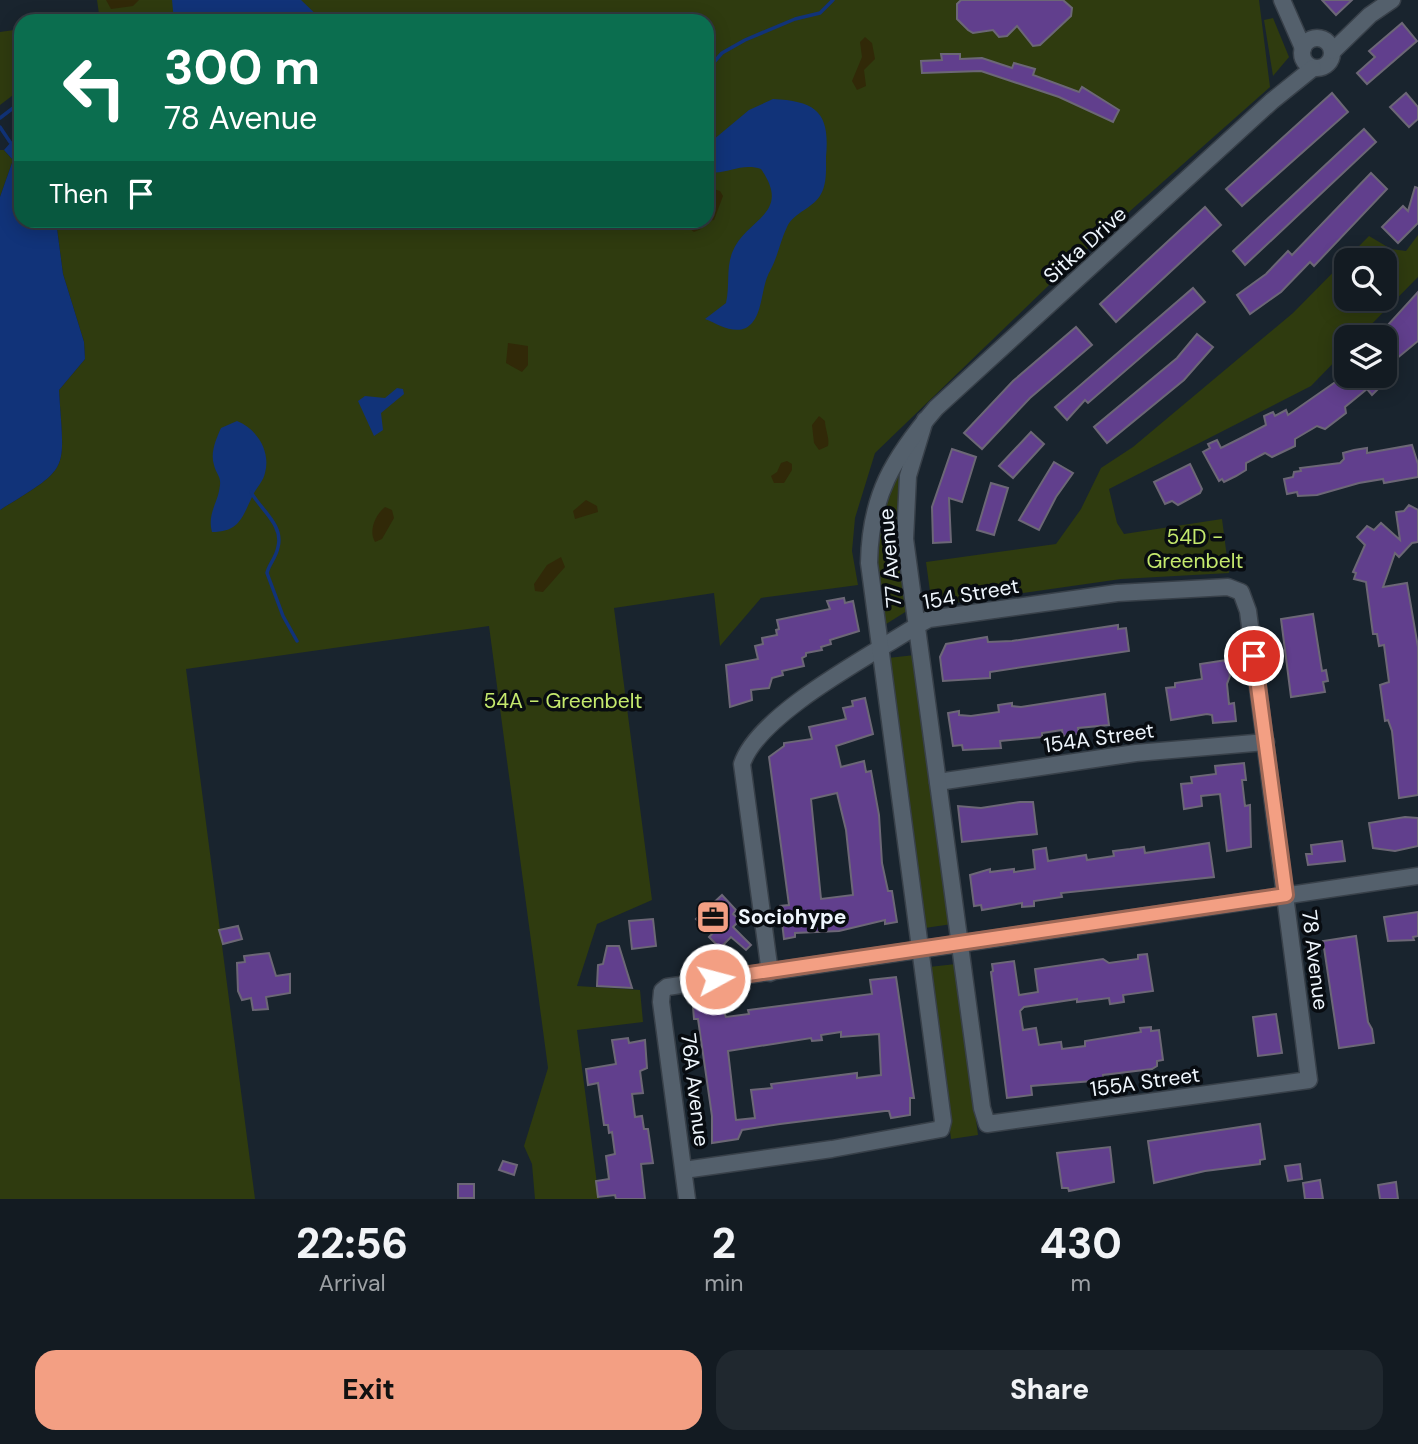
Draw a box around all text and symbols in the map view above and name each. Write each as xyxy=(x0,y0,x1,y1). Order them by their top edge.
text: 300 m xyxy=(164,35,320,99)
icon: left xyxy=(49,42,140,133)
text: 78 Avenue xyxy=(164,97,317,139)
icon: arrive xyxy=(122,175,160,213)
text: Then xyxy=(49,177,108,211)
street label: Sitka Drive xyxy=(1037,200,1133,290)
map controls xyxy=(1334,248,1397,388)
button: search xyxy=(1334,248,1397,311)
button: layers xyxy=(1334,325,1397,388)
street label: 77 Avenue xyxy=(872,507,908,609)
park label: 54D - Greenbelt xyxy=(1146,523,1244,575)
street label: 154 Street xyxy=(921,572,1021,616)
pin xyxy=(1224,626,1284,686)
icon: arrive xyxy=(1235,637,1273,675)
park label: 54A - Greenbelt xyxy=(483,687,643,715)
street label: 154A Street xyxy=(1042,716,1156,760)
office icon: Sociohype xyxy=(694,898,732,936)
place label: Sociohype xyxy=(738,903,847,931)
street label: 78 Avenue xyxy=(1295,908,1335,1012)
position arrow xyxy=(678,942,752,1016)
street label: 76A Avenue xyxy=(674,1032,716,1148)
street label: 155A Street xyxy=(1088,1060,1202,1104)
text: 22:56 xyxy=(296,1216,408,1271)
text: 2 xyxy=(712,1216,736,1271)
text: 430 xyxy=(1039,1216,1122,1271)
text: Arrival xyxy=(319,1268,386,1298)
text: min xyxy=(704,1268,744,1298)
text: m xyxy=(1071,1268,1091,1298)
button: Exit xyxy=(35,1350,702,1430)
button: Share xyxy=(716,1350,1383,1430)

